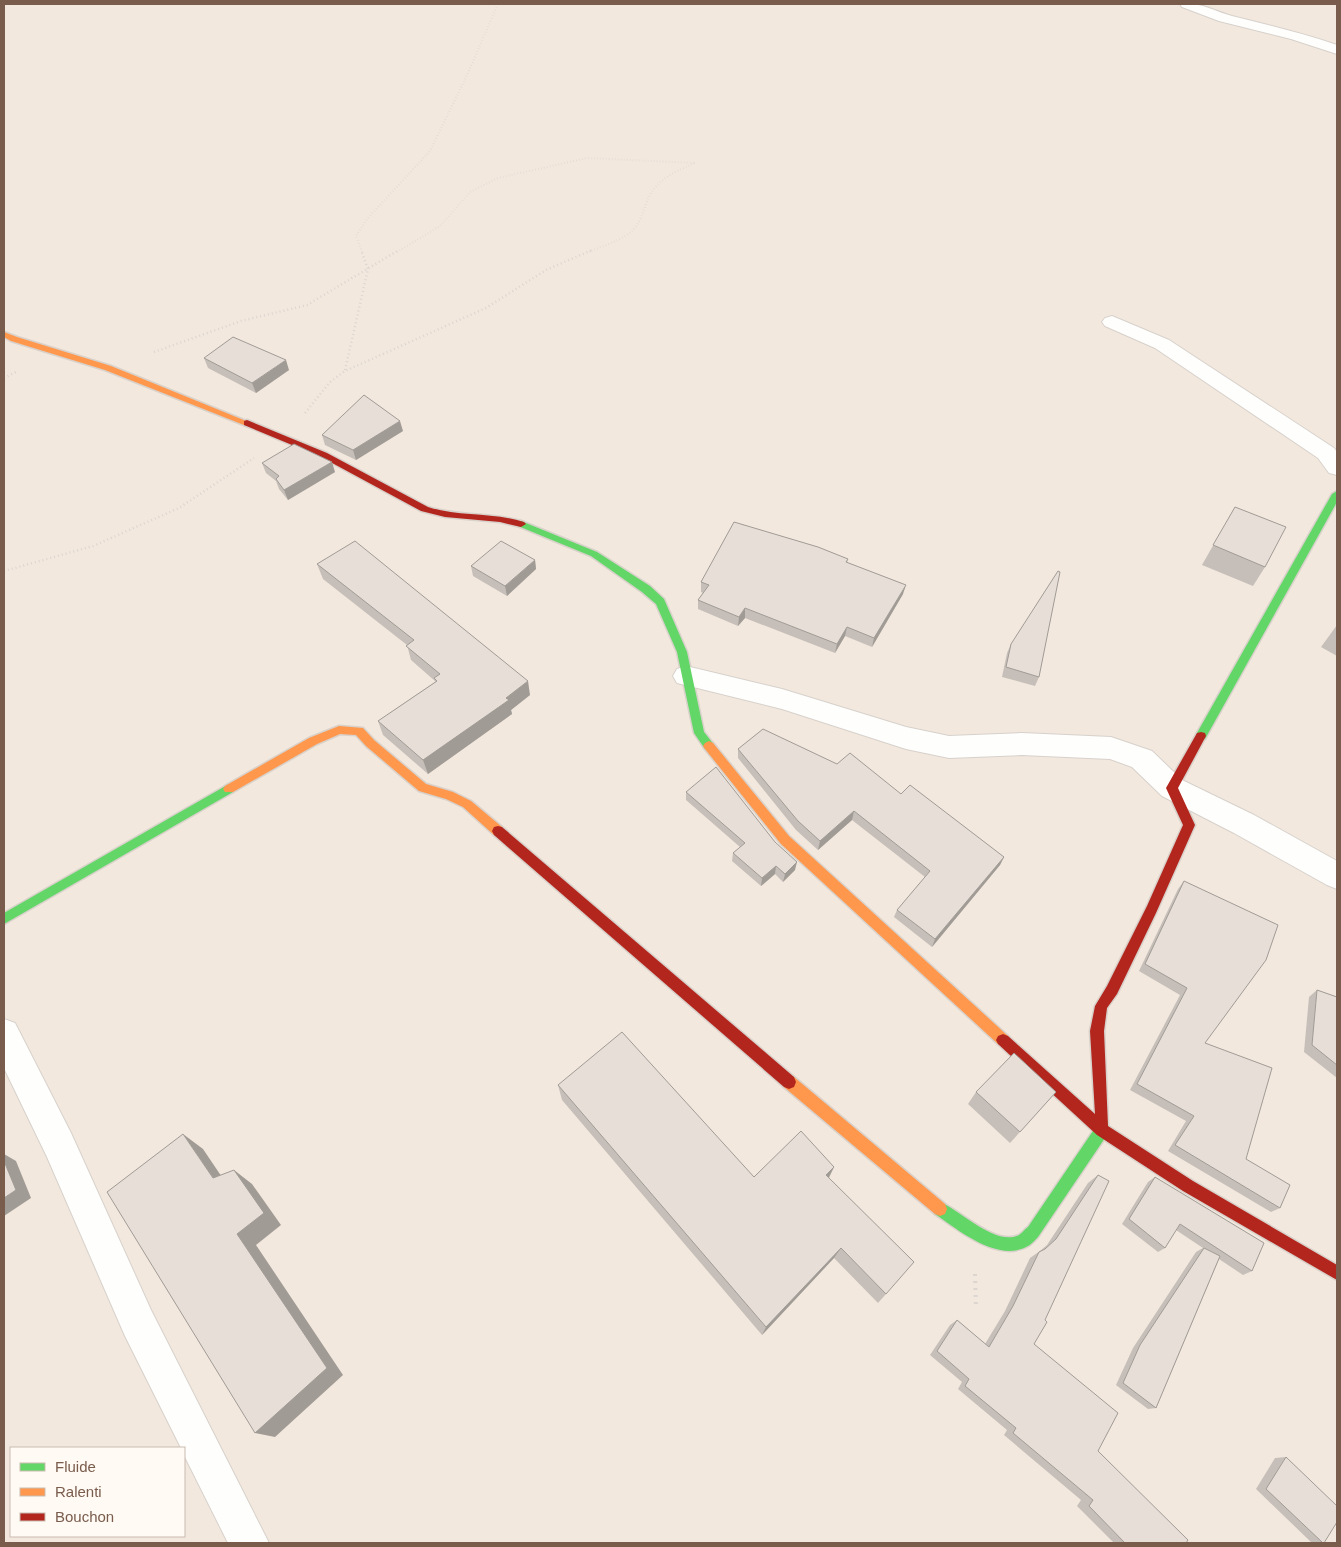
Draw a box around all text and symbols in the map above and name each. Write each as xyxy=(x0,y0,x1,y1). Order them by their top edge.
legend xyxy=(10,1447,185,1537)
text: Fluide xyxy=(55,1458,96,1475)
text: Ralenti xyxy=(55,1483,102,1500)
text: Bouchon xyxy=(55,1508,114,1525)

